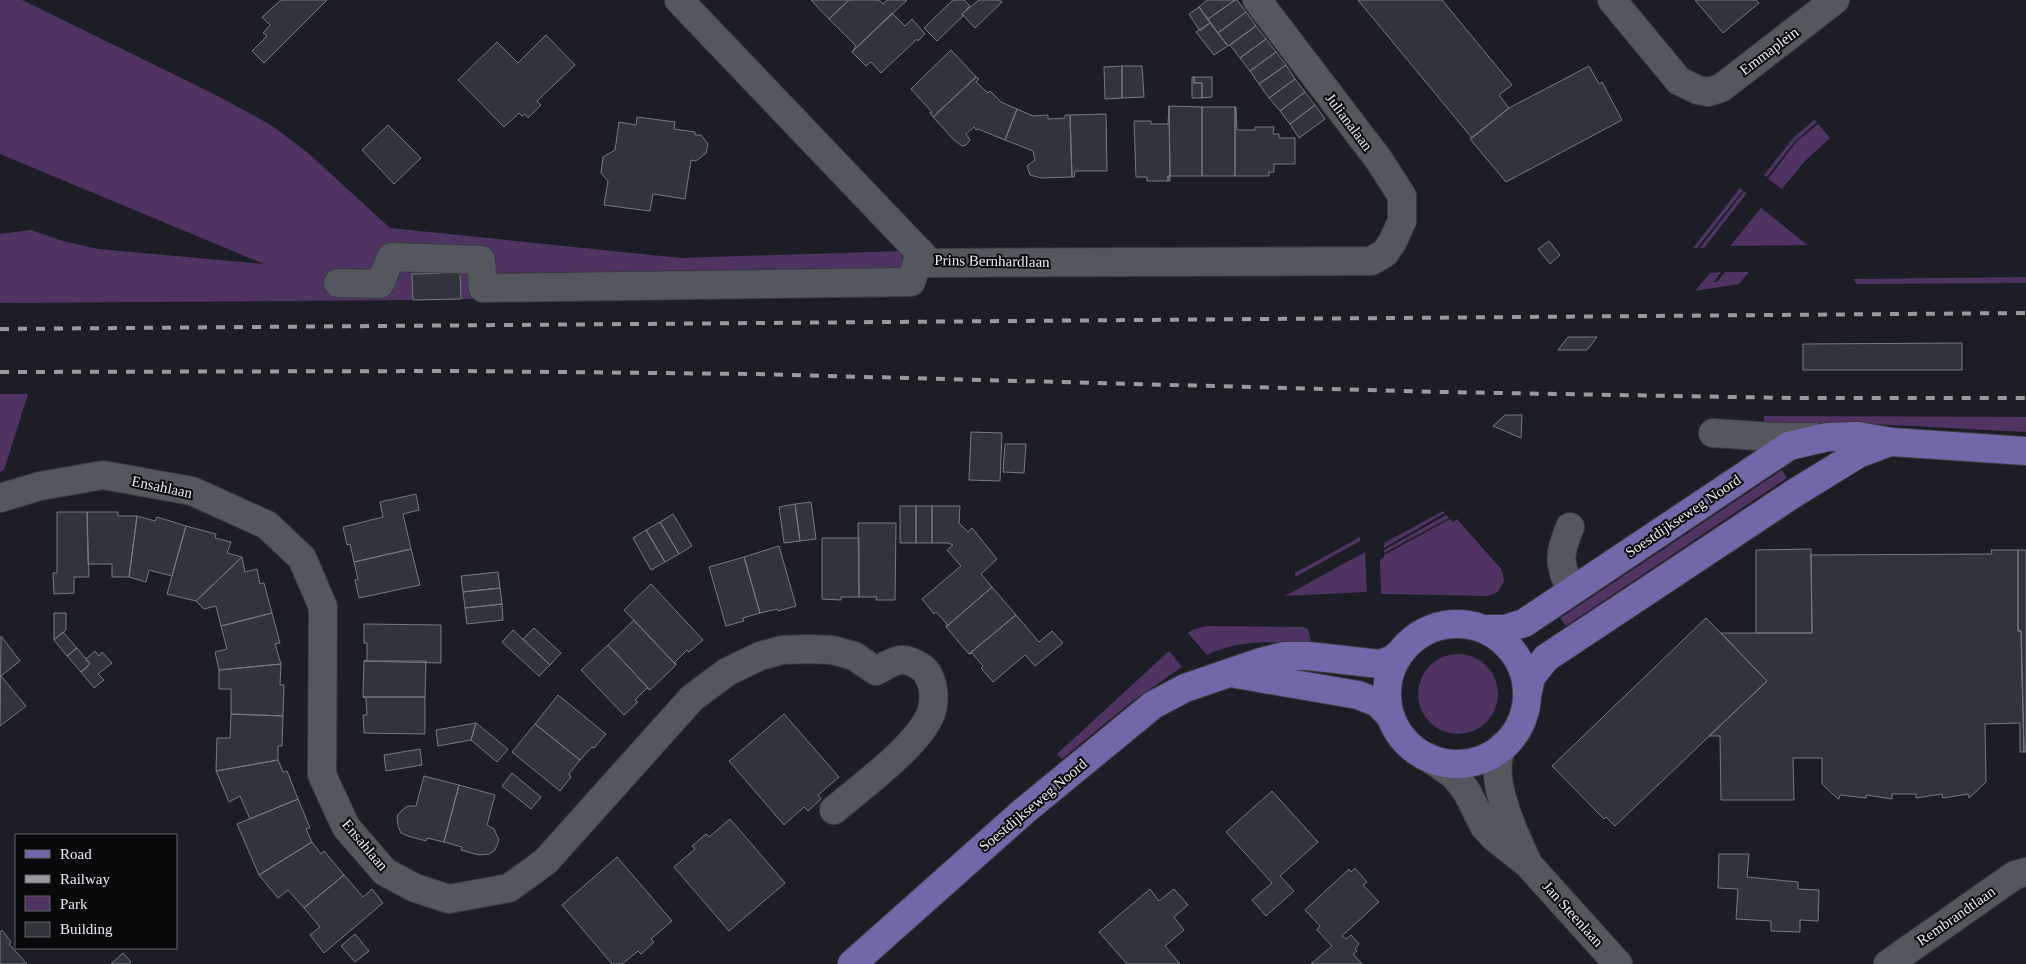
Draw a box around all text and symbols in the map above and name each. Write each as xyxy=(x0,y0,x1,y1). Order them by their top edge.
street label: Emmaplein xyxy=(1737,24,1802,78)
street label: Julianalaan xyxy=(1322,90,1376,154)
street label: Prins Bernhardlaan xyxy=(934,252,1050,270)
street label: Soestdijkseweg Noord xyxy=(1622,471,1744,560)
street label: Ensahlaan xyxy=(130,473,194,501)
street label: Soestdijkseweg Noord xyxy=(976,755,1090,855)
street label: Ensahlaan xyxy=(339,816,391,874)
legend xyxy=(15,834,178,949)
text: Road xyxy=(60,846,92,862)
text: Railway xyxy=(60,871,110,887)
street label: Jan Steenlaan xyxy=(1540,878,1607,950)
street label: Rembrandtlaan xyxy=(1914,883,1999,949)
text: Park xyxy=(60,896,88,912)
text: Building xyxy=(60,921,113,937)

